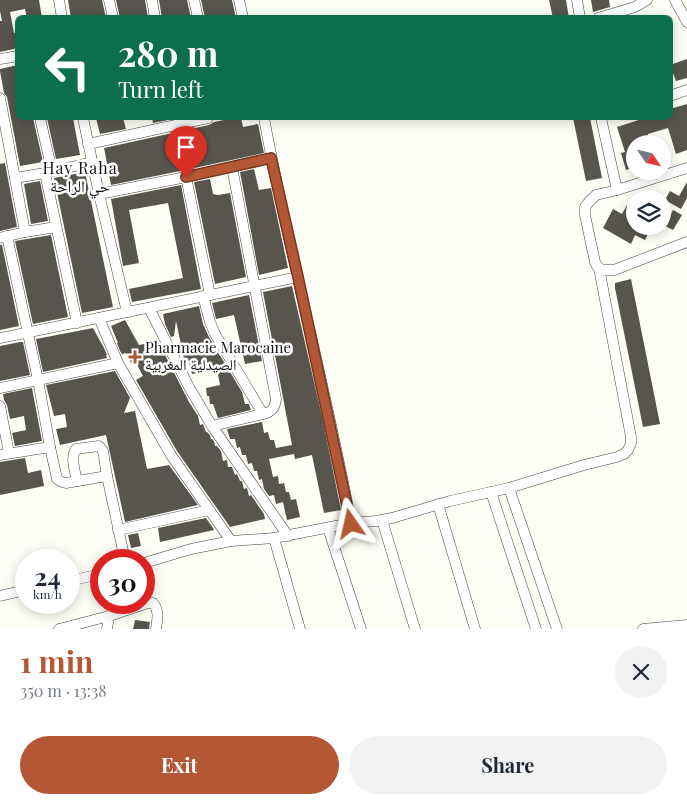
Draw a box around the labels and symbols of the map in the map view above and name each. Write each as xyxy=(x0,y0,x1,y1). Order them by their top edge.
pin xyxy=(165,126,207,177)
north arrow xyxy=(626,135,671,180)
district label: Hay Raha حي الراحة xyxy=(42,157,118,199)
place label: Pharmacie Marocaine الصيدلية المغربية xyxy=(145,337,291,374)
marker: Pharmacie Marocaine الصيدلية المغربية xyxy=(129,351,141,363)
position arrow xyxy=(324,497,376,549)
speed limit sign: 30 xyxy=(90,549,155,614)

